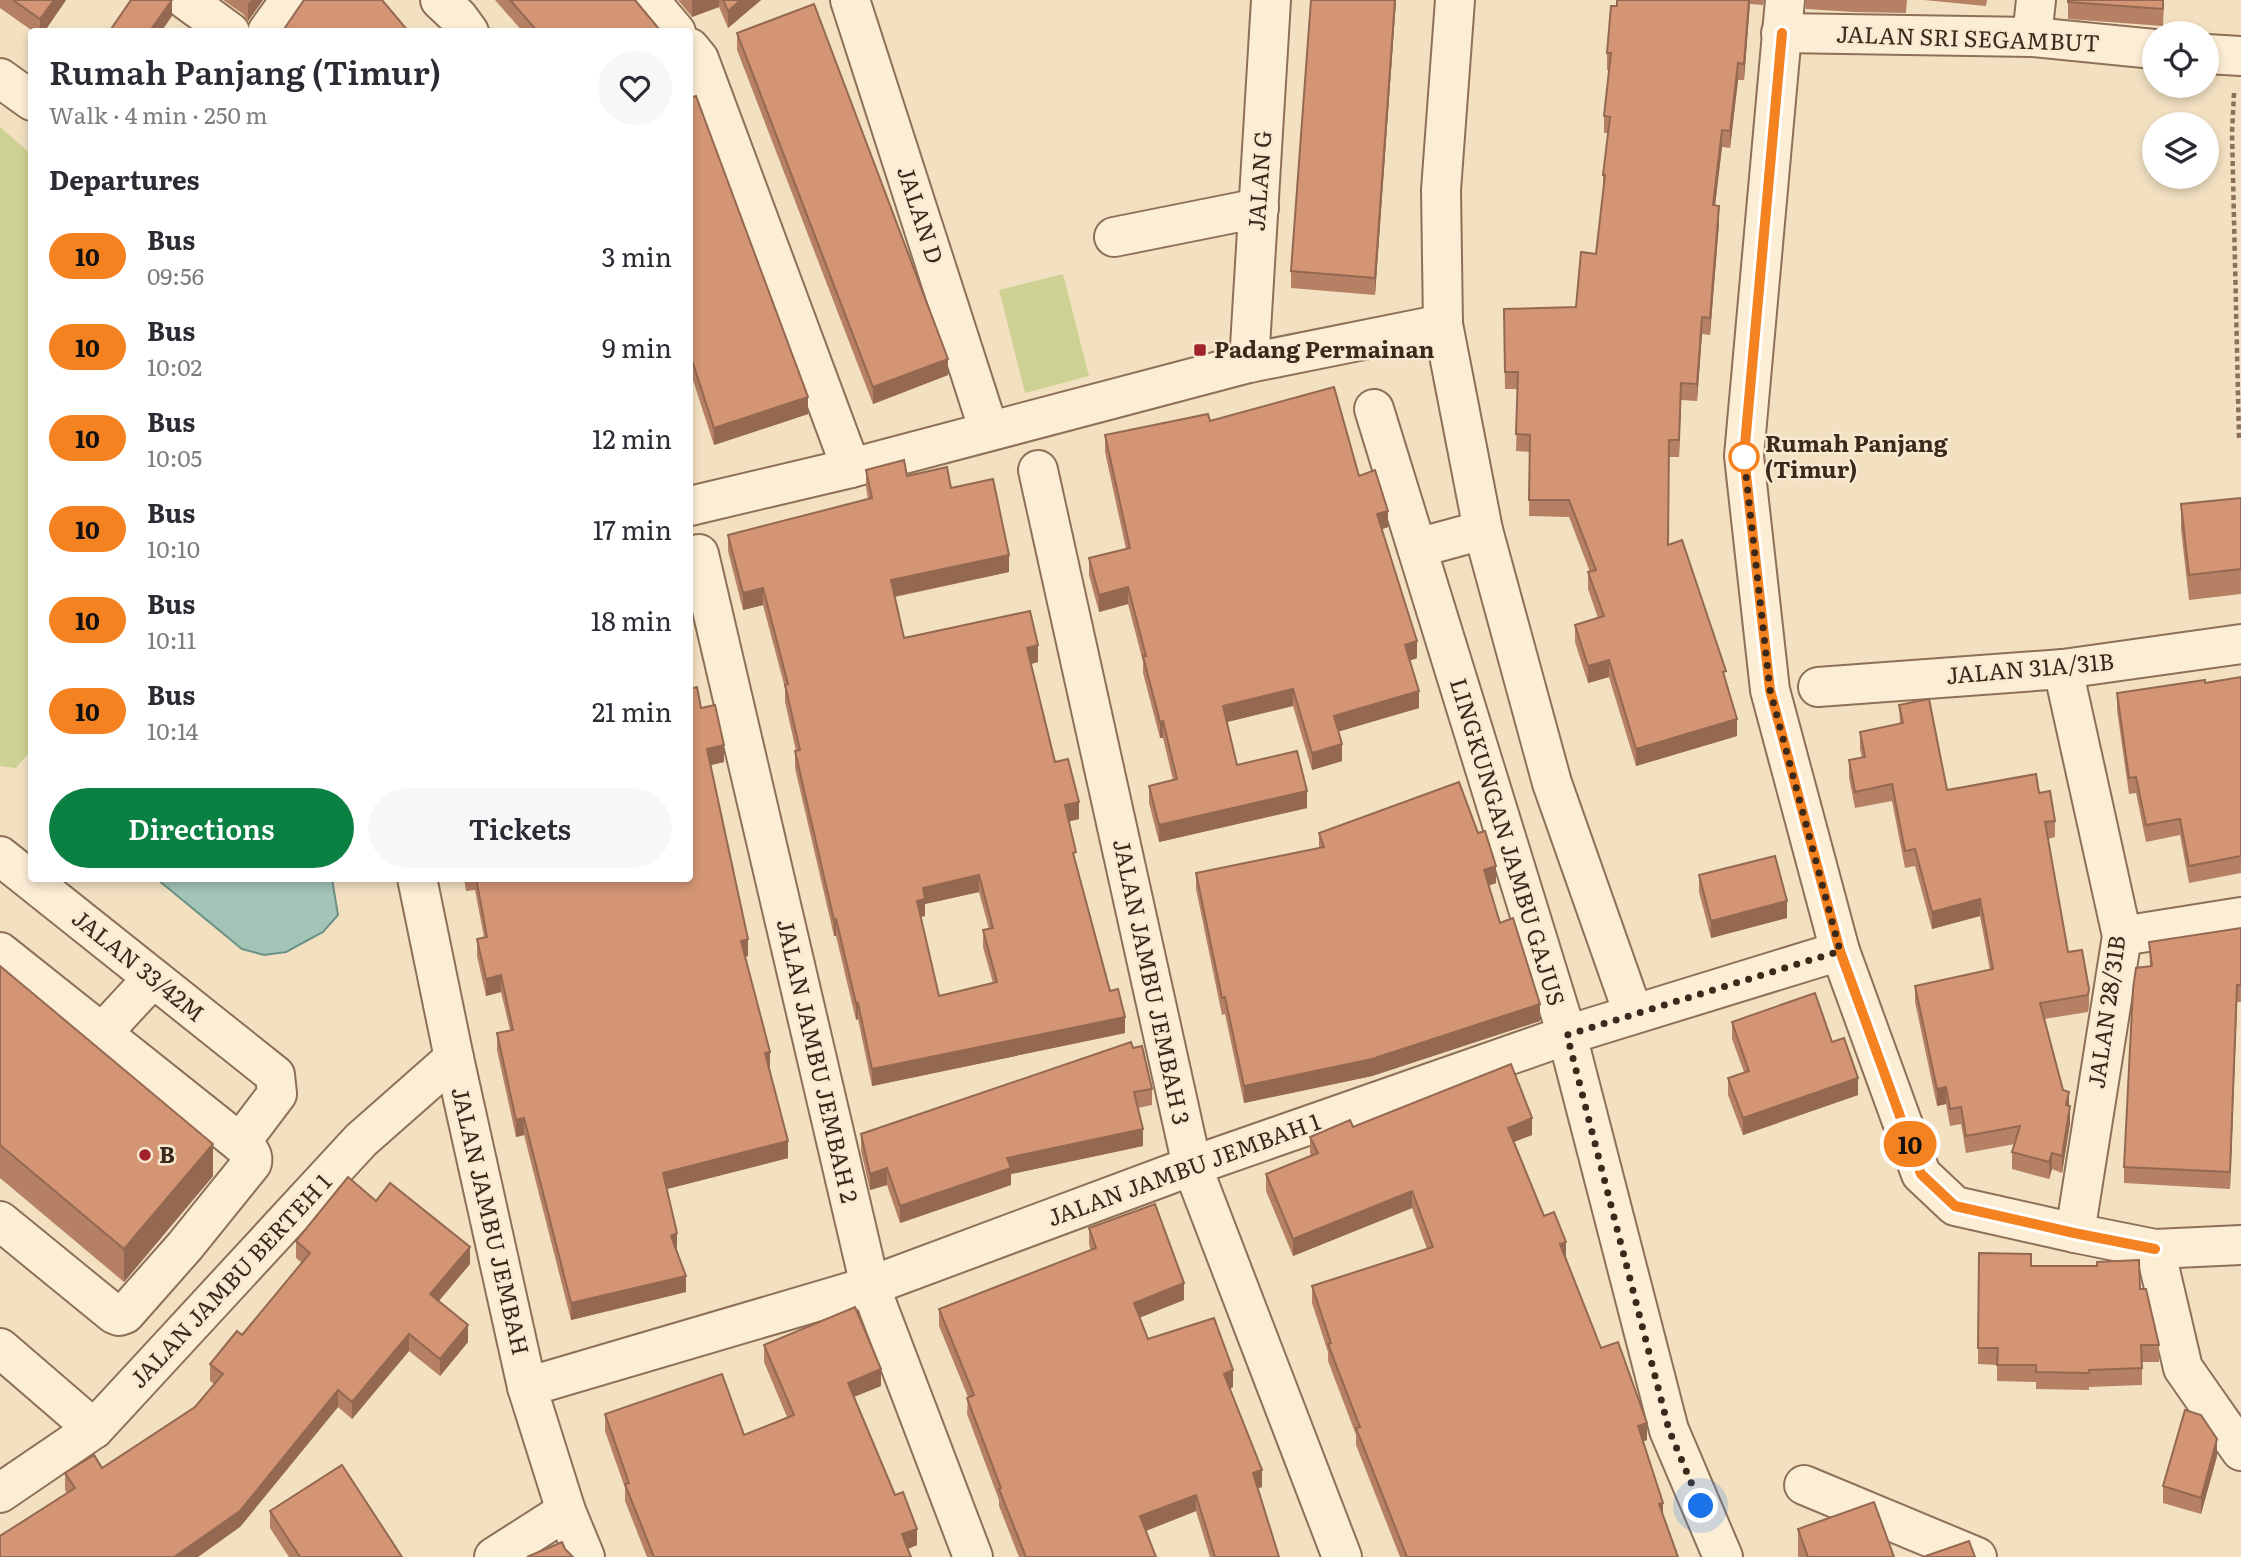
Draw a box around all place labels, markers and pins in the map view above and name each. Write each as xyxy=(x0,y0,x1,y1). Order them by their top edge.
place label: Padang Permainan xyxy=(1214,331,1434,365)
marker: Padang Permainan xyxy=(1192,342,1208,358)
place label: Rumah Panjang (Timur) xyxy=(1765,425,1949,485)
marker: Rumah Panjang (Timur) xyxy=(1729,442,1759,472)
place label: B xyxy=(159,1136,175,1170)
marker: B xyxy=(137,1147,153,1163)

